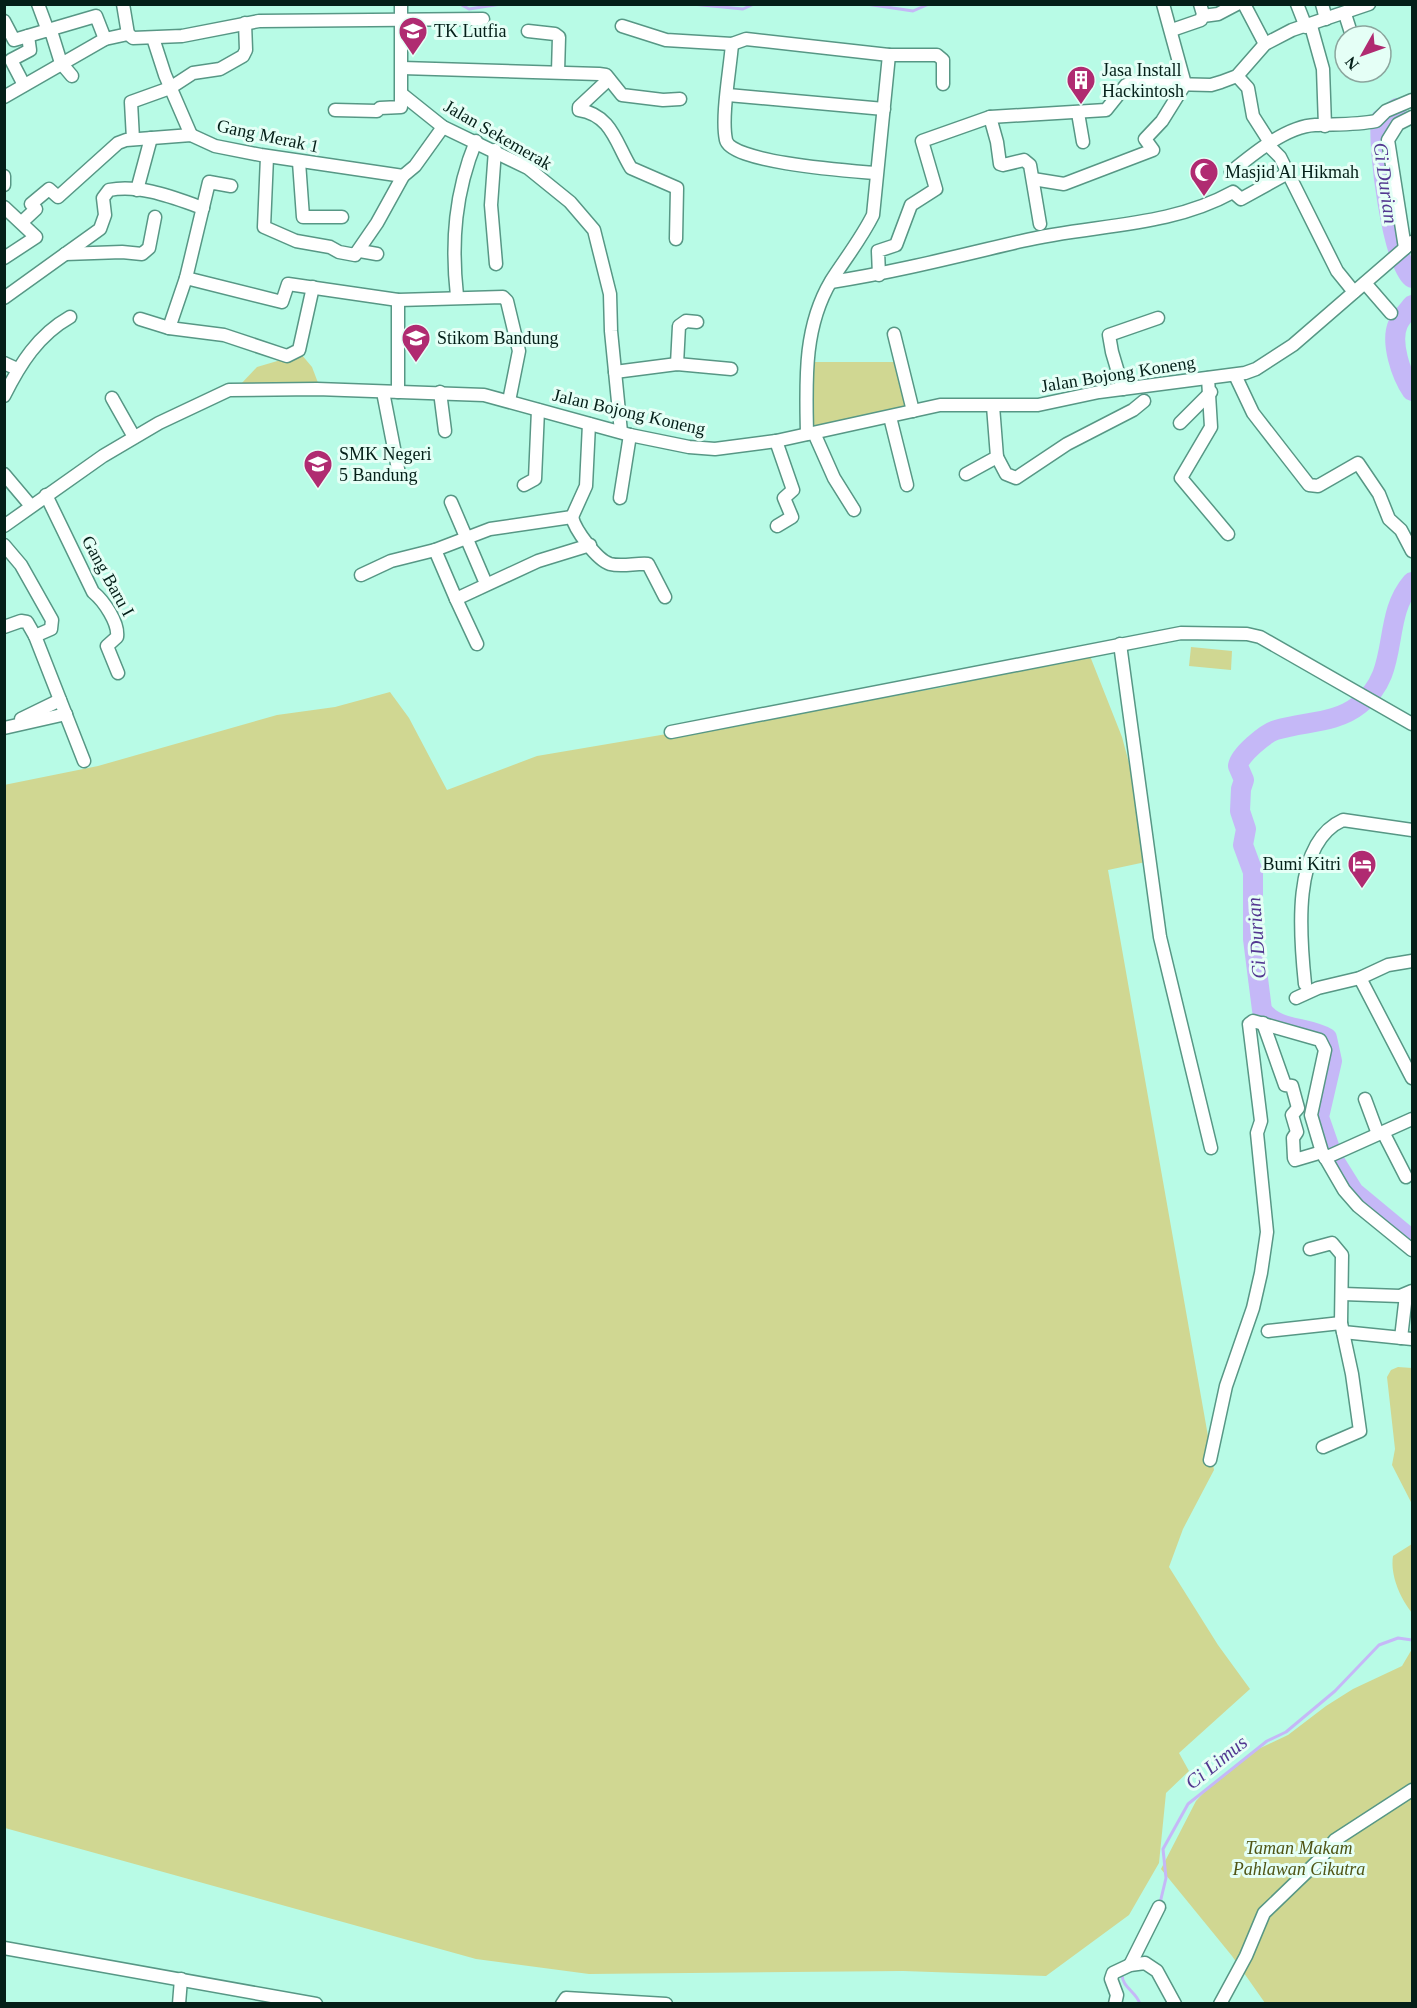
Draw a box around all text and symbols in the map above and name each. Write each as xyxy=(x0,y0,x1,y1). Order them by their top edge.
school or university icon: TK Lutfia xyxy=(397,15,429,57)
place label: TK Lutfia xyxy=(434,21,506,41)
north arrow xyxy=(1333,24,1393,84)
text: N xyxy=(1341,53,1362,73)
place label: Jasa Install Hackintosh xyxy=(1102,60,1184,101)
building icon: Jasa Install Hackintosh xyxy=(1065,64,1097,106)
street label: Jalan Sekemerak xyxy=(440,96,556,174)
street label: Gang Merak 1 xyxy=(215,115,321,157)
water label: Ci Durian xyxy=(1369,141,1403,225)
mosque icon: Masjid Al Hikmah xyxy=(1188,156,1220,198)
place label: Masjid Al Hikmah xyxy=(1225,162,1359,182)
school or university icon: Stikom Bandung xyxy=(400,322,432,364)
place label: Stikom Bandung xyxy=(437,328,559,348)
street label: Jalan Bojong Koneng xyxy=(1039,352,1197,396)
street label: Jalan Bojong Koneng xyxy=(551,385,707,439)
place label: SMK Negeri 5 Bandung xyxy=(339,444,432,485)
school or university icon: SMK Negeri 5 Bandung xyxy=(302,448,334,490)
street label: Gang Baru I xyxy=(78,532,138,620)
hotel icon: Bumi Kitri xyxy=(1346,848,1378,890)
place label: Bumi Kitri xyxy=(1262,854,1341,874)
water label: Ci Durian xyxy=(1242,896,1270,980)
water label: Ci Limus xyxy=(1181,1730,1251,1793)
park label: Taman Makam Pahlawan Cikutra xyxy=(1232,1838,1365,1879)

